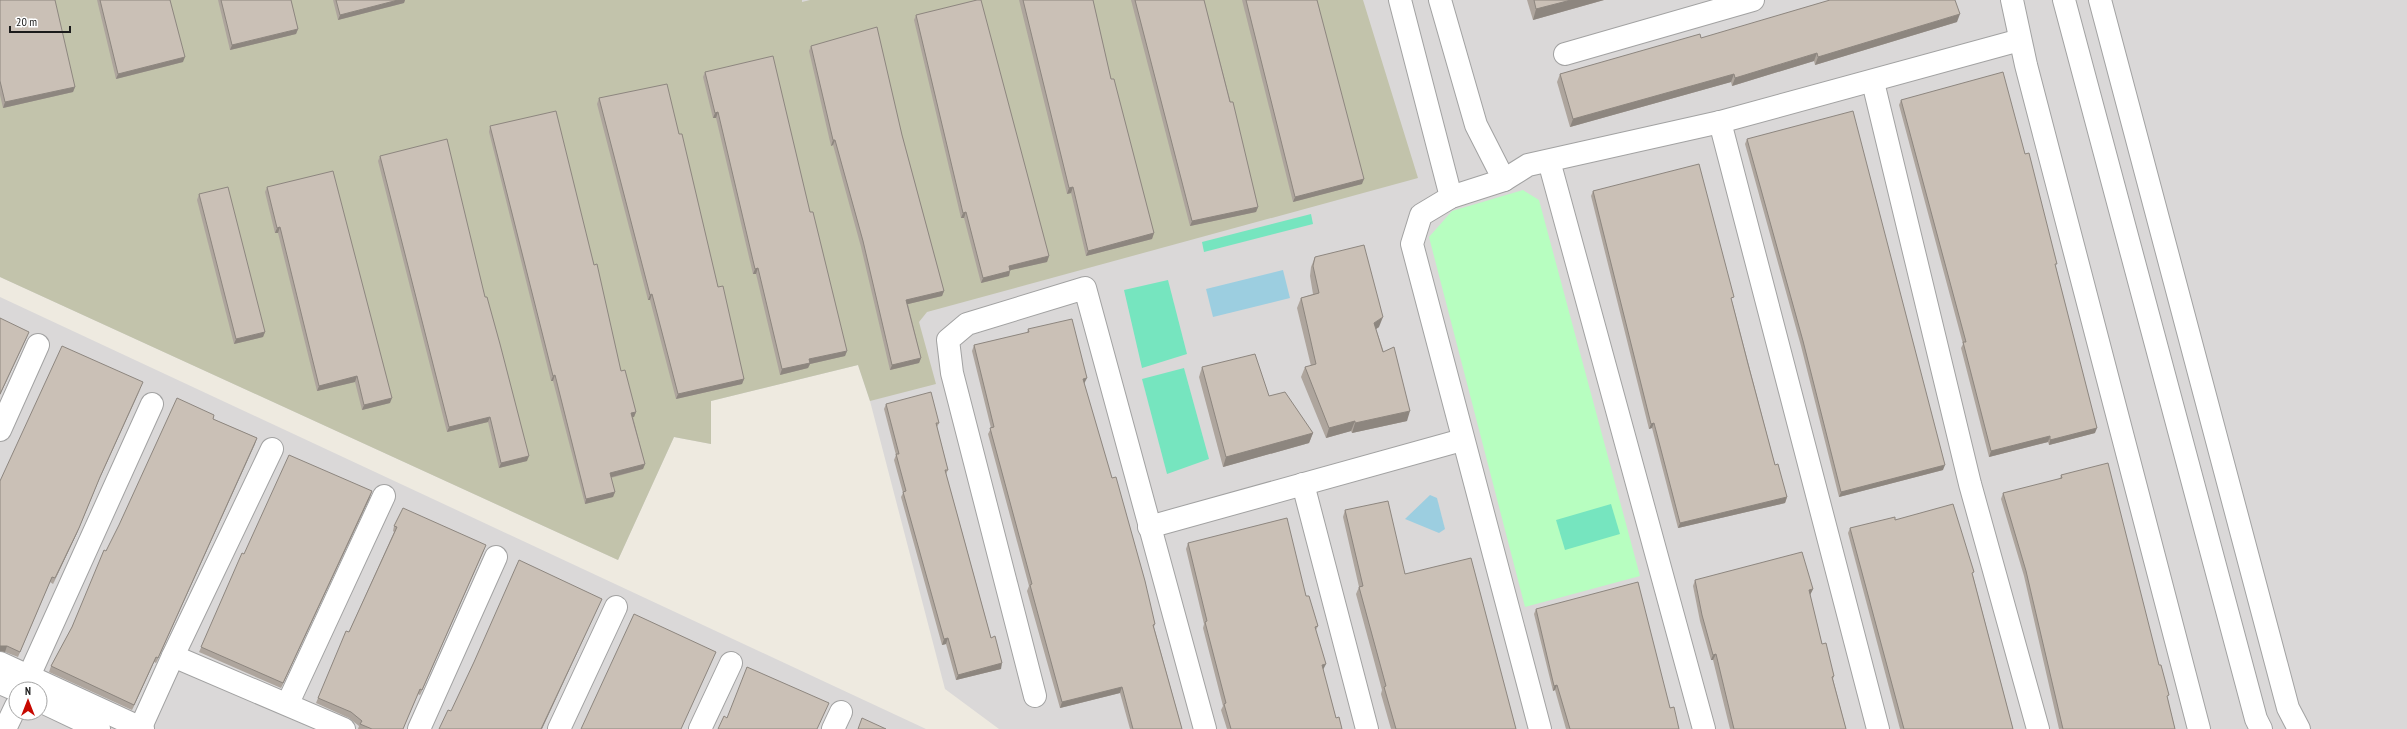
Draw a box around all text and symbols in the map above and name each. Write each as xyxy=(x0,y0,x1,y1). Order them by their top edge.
scale bar xyxy=(10,8,70,34)
text: 20 m xyxy=(16,14,37,29)
north arrow xyxy=(8,681,48,721)
text: N xyxy=(25,684,31,698)

